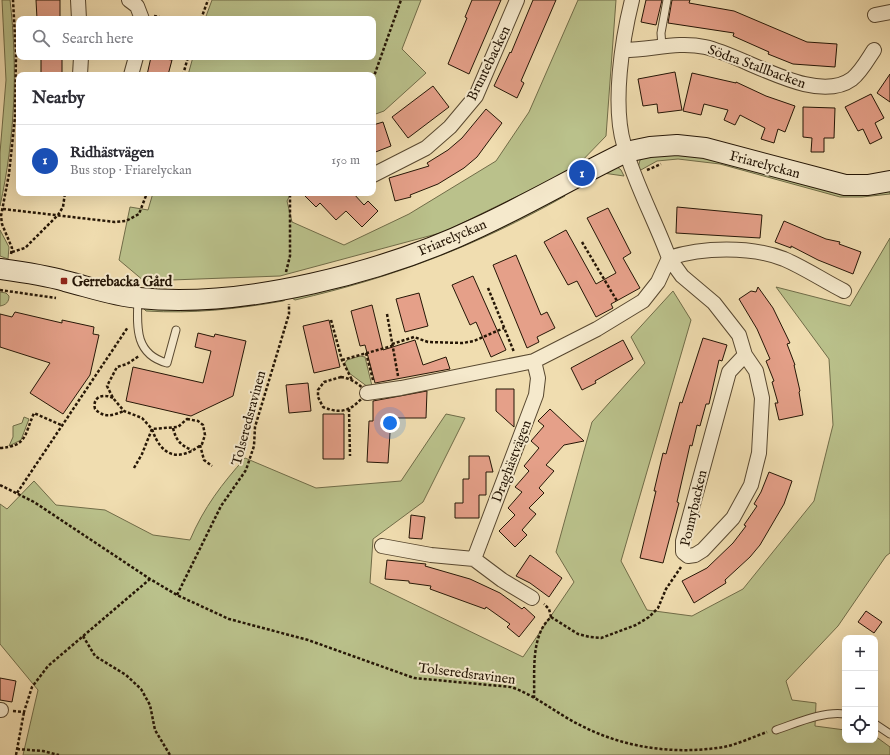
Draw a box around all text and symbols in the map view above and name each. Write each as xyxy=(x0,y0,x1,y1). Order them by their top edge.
search box xyxy=(16,16,376,60)
street label: Bruntebacken xyxy=(463,23,515,104)
icon: search xyxy=(30,27,52,49)
text: Search here xyxy=(62,29,133,48)
street label: Södra Stallbacken xyxy=(705,41,809,93)
text: Nearby xyxy=(32,88,85,109)
text: Ridhästvägen xyxy=(70,143,154,162)
street label: Friarelyckan xyxy=(727,147,803,183)
text: 1 xyxy=(43,152,47,169)
text: 150 m xyxy=(331,152,360,169)
pin: 1 xyxy=(569,158,595,188)
text: Bus stop · Friarelyckan xyxy=(70,162,192,179)
street label: Friarelyckan xyxy=(415,215,490,260)
place label: Gerrebacka Gård xyxy=(72,273,173,291)
marker: Gerrebacka Gård xyxy=(59,276,69,286)
street label: Tolseredsravinen xyxy=(228,368,270,468)
your location xyxy=(380,413,400,433)
street label: Draghästvägen xyxy=(488,417,536,505)
street label: Ponnybacken xyxy=(676,468,712,548)
map controls xyxy=(842,635,878,743)
button: + xyxy=(842,635,878,671)
street label: Tolseredsravinen xyxy=(417,659,517,689)
button: − xyxy=(842,671,878,707)
button: locate xyxy=(842,707,878,743)

